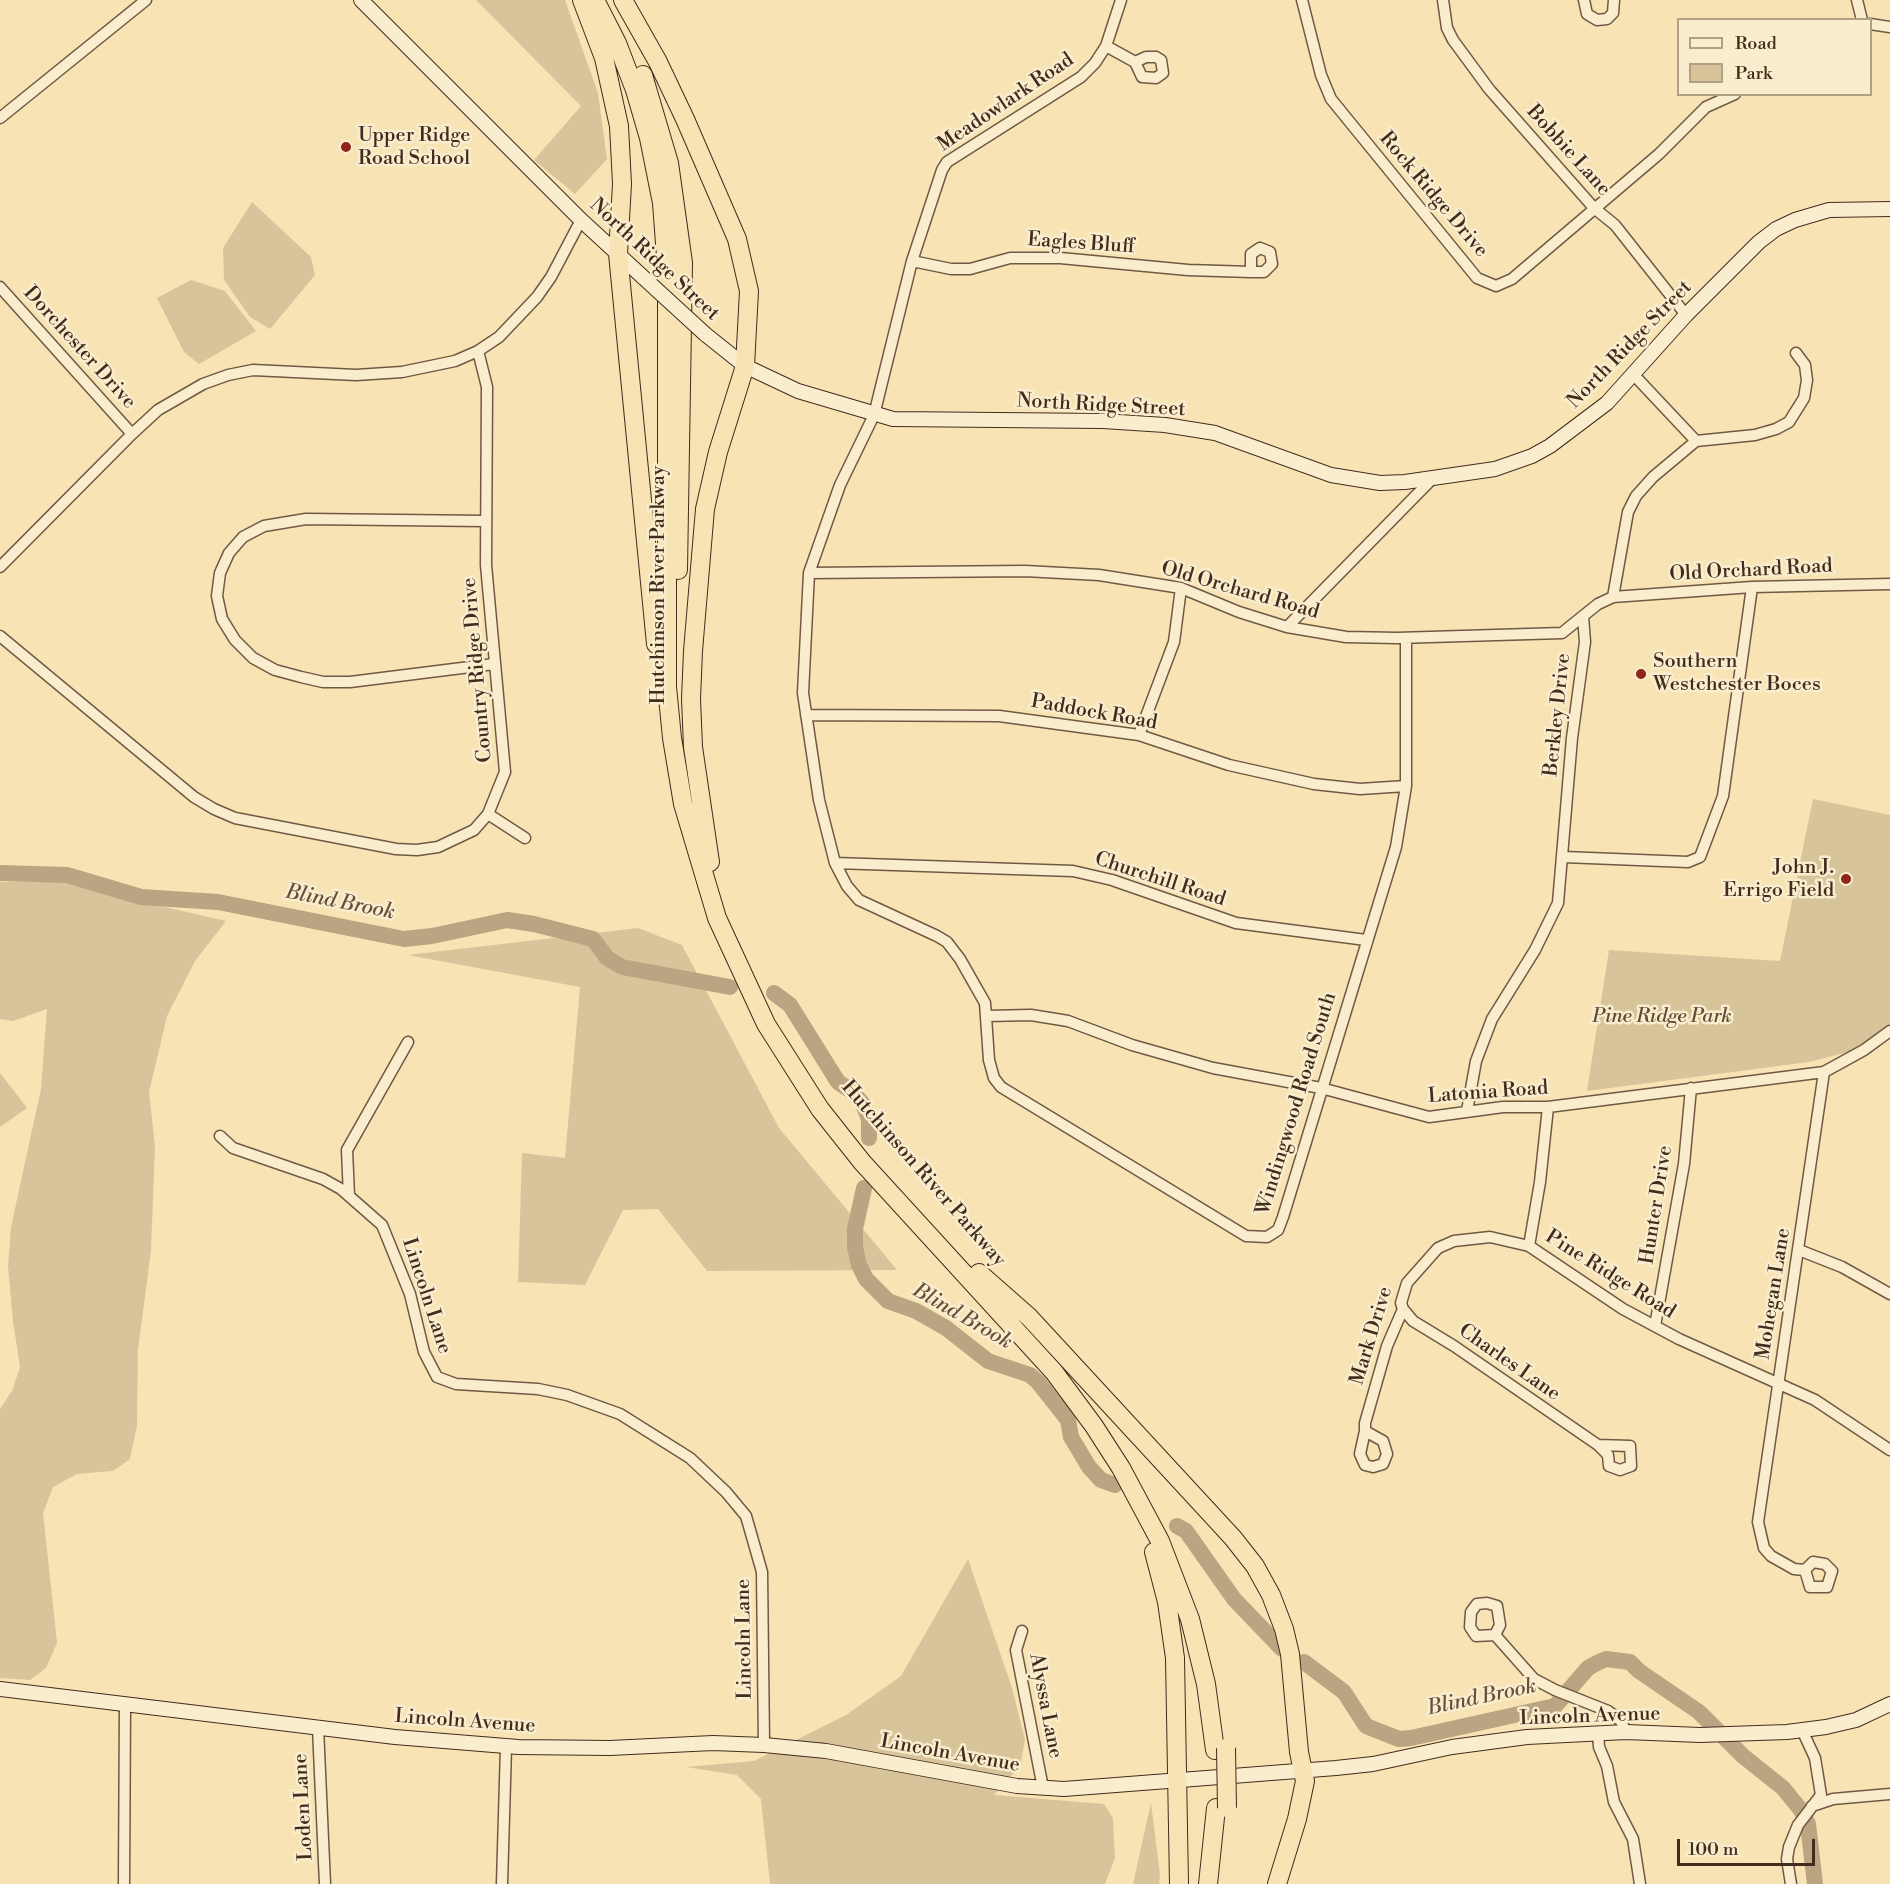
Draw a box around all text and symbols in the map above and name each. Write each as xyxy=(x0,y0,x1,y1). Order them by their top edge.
legend xyxy=(1677,18,1872,96)
text: Road xyxy=(1735,32,1777,55)
street label: Meadowlark Road xyxy=(933,49,1079,157)
text: Park xyxy=(1735,62,1772,85)
street label: Bobbie Lane xyxy=(1521,100,1615,202)
place label: Upper Ridge Road School xyxy=(358,124,470,171)
street label: Rock Ridge Drive xyxy=(1373,127,1493,263)
marker: Upper Ridge Road School xyxy=(339,140,353,154)
street label: North Ridge Street xyxy=(584,194,724,326)
street label: Eagles Bluff xyxy=(1027,228,1135,260)
street label: North Ridge Street xyxy=(1563,276,1697,414)
street label: Dorchester Drive xyxy=(18,282,140,414)
street label: North Ridge Street xyxy=(1016,390,1186,422)
street label: Hutchinson River Parkway xyxy=(647,466,671,704)
street label: Old Orchard Road xyxy=(1669,555,1833,587)
street label: Old Orchard Road xyxy=(1158,557,1322,625)
street label: Country Ridge Drive xyxy=(458,576,498,764)
place label: Southern Westchester Boces xyxy=(1653,650,1821,697)
street label: Berkley Drive xyxy=(1540,652,1576,778)
marker: Southern Westchester Boces xyxy=(1634,667,1648,681)
street label: Paddock Road xyxy=(1029,690,1159,736)
street label: Churchill Road xyxy=(1091,848,1229,912)
place label: John J. Errigo Field xyxy=(1723,856,1834,903)
marker: John J. Errigo Field xyxy=(1839,872,1853,886)
water label: Blind Brook xyxy=(283,880,397,926)
street label: Windingwood Road South xyxy=(1252,990,1342,1218)
park label: Pine Ridge Park xyxy=(1592,1005,1732,1029)
street label: Hutchinson River Parkway xyxy=(836,1076,1010,1272)
street label: Latonia Road xyxy=(1427,1077,1549,1109)
street label: Hunter Drive xyxy=(1636,1144,1678,1266)
street label: Pine Ridge Road xyxy=(1540,1225,1680,1325)
street label: Mohegan Lane xyxy=(1752,1227,1796,1361)
street label: Lincoln Lane xyxy=(396,1235,456,1357)
water label: Blind Brook xyxy=(908,1278,1016,1356)
street label: Mark Drive xyxy=(1346,1284,1398,1388)
street label: Charles Lane xyxy=(1454,1319,1564,1407)
street label: Lincoln Lane xyxy=(732,1579,758,1699)
street label: Alyssa Lane xyxy=(1023,1651,1067,1761)
water label: Blind Brook xyxy=(1425,1674,1539,1722)
street label: Lincoln Avenue xyxy=(1519,1703,1661,1731)
street label: Lincoln Avenue xyxy=(394,1705,536,1739)
street label: Lincoln Avenue xyxy=(878,1730,1022,1778)
street label: Loden Lane xyxy=(289,1753,319,1861)
scale bar xyxy=(1680,1827,1818,1865)
text: 100 m xyxy=(1688,1838,1739,1861)

